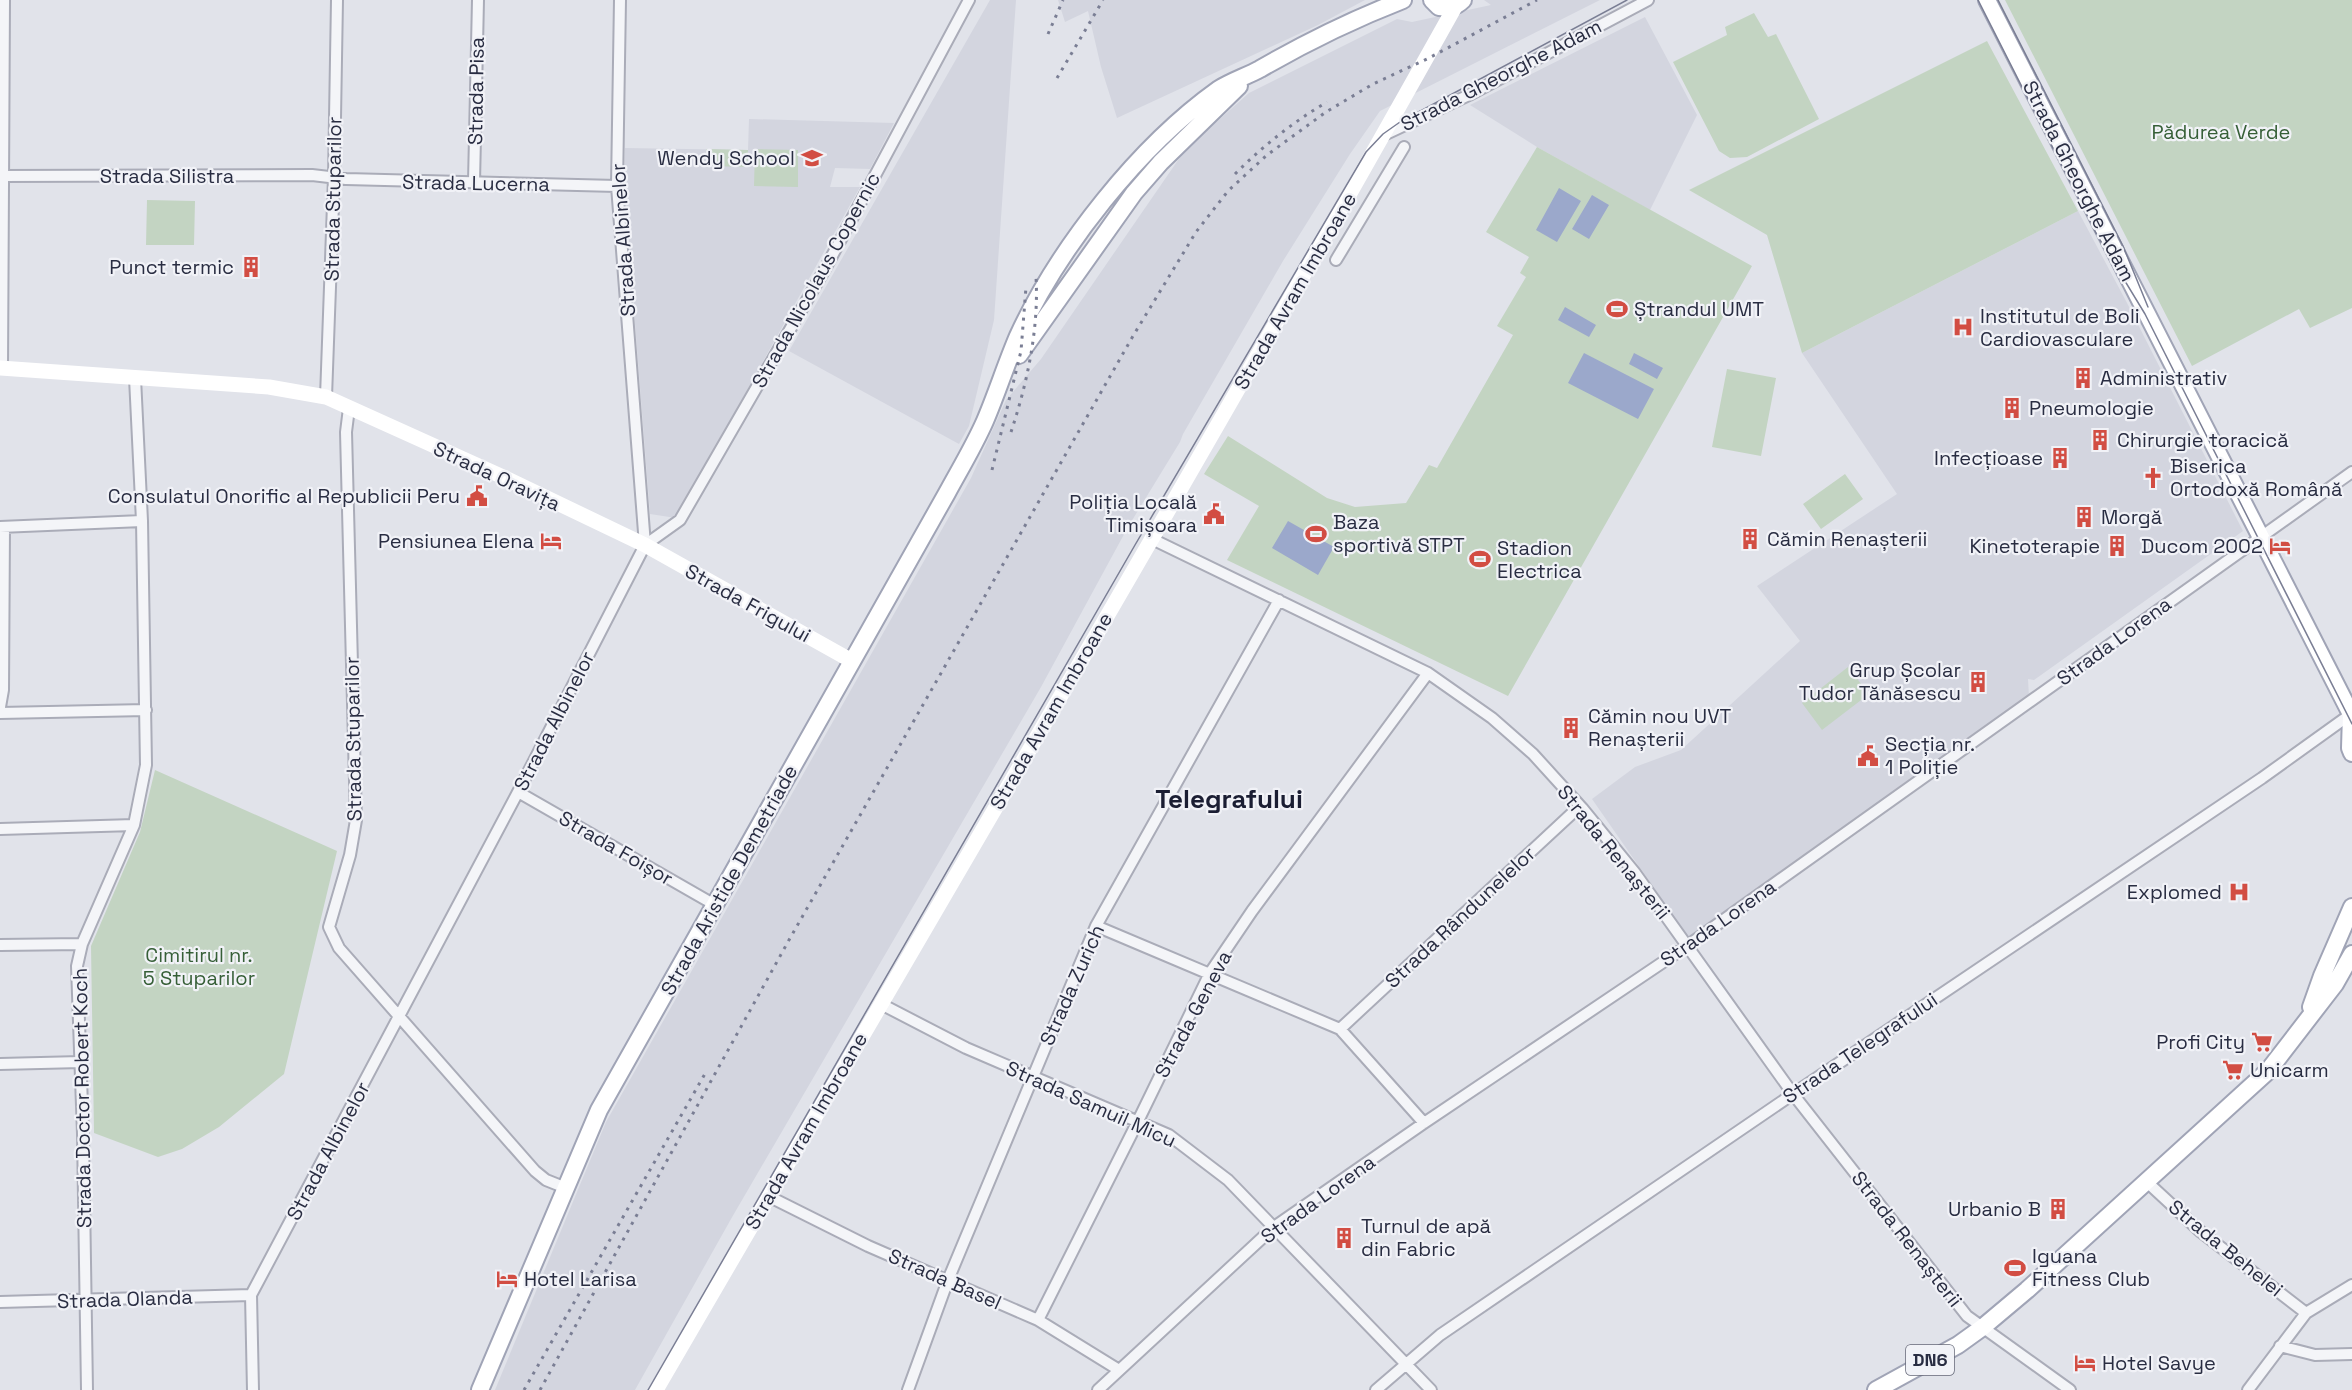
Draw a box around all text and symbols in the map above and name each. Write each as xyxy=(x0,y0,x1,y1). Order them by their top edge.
street label: Strada Gheorghe Adam xyxy=(1396,13,1606,137)
street label: Strada Pisa xyxy=(462,37,490,145)
street label: Strada Gheorghe Adam xyxy=(2017,76,2141,286)
street label: Strada Stuparilor xyxy=(319,116,347,282)
park label: Pădurea Verde xyxy=(2152,119,2290,145)
place label: Wendy School xyxy=(657,145,795,171)
school or university icon: Wendy School xyxy=(800,146,824,170)
street label: Strada Silistra xyxy=(100,163,234,189)
street label: Strada Albinelor xyxy=(605,163,641,317)
street label: Strada Nicolaus Copernic xyxy=(746,168,886,392)
street label: Strada Lucerna xyxy=(402,169,550,197)
street label: Strada Avram Imbroane xyxy=(1228,188,1362,394)
place label: Punct termic xyxy=(109,254,234,280)
building icon: Punct termic xyxy=(239,255,263,279)
place label: Ștrandul UMT xyxy=(1634,296,1764,322)
sports icon: Ștrandul UMT xyxy=(1605,297,1629,321)
place label: Institutul de Boli Cardiovasculare xyxy=(1980,303,2140,352)
hospital icon: Institutul de Boli Cardiovasculare xyxy=(1951,315,1975,339)
place label: Administrativ xyxy=(2100,365,2227,391)
building icon: Administrativ xyxy=(2071,366,2095,390)
place label: Pneumologie xyxy=(2029,395,2154,421)
building icon: Pneumologie xyxy=(2000,396,2024,420)
place label: Chirurgie toracică xyxy=(2117,427,2289,453)
building icon: Chirurgie toracică xyxy=(2088,428,2112,452)
street label: Strada Oravița xyxy=(429,435,565,517)
place label: Infecțioase xyxy=(1934,445,2043,471)
building icon: Infecțioase xyxy=(2048,446,2072,470)
place label: Biserica Ortodoxă Română xyxy=(2170,453,2342,502)
church icon: Biserica Ortodoxă Română xyxy=(2141,466,2165,490)
place label: Consulatul Onorific al Republicii Peru xyxy=(108,483,460,509)
public building icon: Consulatul Onorific al Republicii Peru xyxy=(465,484,489,508)
place label: Poliția Locală Timișoara xyxy=(1069,489,1197,538)
public building icon: Poliția Locală Timișoara xyxy=(1202,502,1226,526)
place label: Morgă xyxy=(2101,504,2162,530)
building icon: Morgă xyxy=(2072,505,2096,529)
place label: Baza sportivă STPT xyxy=(1333,509,1465,558)
sports icon: Baza sportivă STPT xyxy=(1304,522,1328,546)
place label: Cămin Renașterii xyxy=(1767,526,1927,552)
building icon: Cămin Renașterii xyxy=(1738,527,1762,551)
place label: Pensiunea Elena xyxy=(378,528,534,554)
hotel icon: Pensiunea Elena xyxy=(539,529,563,553)
place label: Kinetoterapie xyxy=(1969,533,2100,559)
place label: Ducom 2002 xyxy=(2141,533,2263,559)
building icon: Kinetoterapie xyxy=(2105,534,2129,558)
hotel icon: Ducom 2002 xyxy=(2268,534,2292,558)
place label: Stadion Electrica xyxy=(1497,535,1582,584)
sports icon: Stadion Electrica xyxy=(1468,547,1492,571)
street label: Strada Frigului xyxy=(681,558,815,648)
street label: Strada Lorena xyxy=(2052,591,2176,691)
street label: Strada Avram Imbroane xyxy=(984,608,1118,814)
street label: Strada Albinelor xyxy=(508,647,600,795)
street label: Strada Stuparilor xyxy=(339,656,367,822)
place label: Grup Școlar Tudor Tănăsescu xyxy=(1799,657,1961,706)
building icon: Grup Școlar Tudor Tănăsescu xyxy=(1966,670,1990,694)
place label: Cămin nou UVT Renașterii xyxy=(1588,703,1732,752)
building icon: Cămin nou UVT Renașterii xyxy=(1559,716,1583,740)
place label: Secția nr. 1 Poliție xyxy=(1885,731,1975,780)
public building icon: Secția nr. 1 Poliție xyxy=(1856,744,1880,768)
street label: Strada Aristide Demetriade xyxy=(655,760,803,1000)
street label: Strada Renașterii xyxy=(1552,779,1676,925)
district label: Telegrafului xyxy=(1155,782,1303,816)
street label: Strada Foișor xyxy=(554,805,678,891)
street label: Strada Rândunelelor xyxy=(1379,840,1541,994)
street label: Strada Lorena xyxy=(1655,874,1781,972)
place label: Explomed xyxy=(2127,879,2222,905)
hospital icon: Explomed xyxy=(2227,880,2251,904)
street label: Strada Zurich xyxy=(1034,920,1110,1050)
park label: Cimitirul nr. 5 Stuparilor xyxy=(143,942,255,991)
street label: Strada Geneva xyxy=(1149,946,1237,1082)
street label: Strada Doctor Robert Koch xyxy=(67,968,97,1228)
street label: Strada Telegrafului xyxy=(1778,987,1942,1109)
street label: Strada Avram Imbroane xyxy=(739,1028,873,1234)
place label: Profi City xyxy=(2156,1029,2245,1055)
supermarket icon: Profi City xyxy=(2250,1030,2274,1054)
street label: Strada Samuil Micu xyxy=(1002,1055,1180,1153)
place label: Unicarm xyxy=(2250,1057,2329,1083)
supermarket icon: Unicarm xyxy=(2221,1058,2245,1082)
street label: Strada Albinelor xyxy=(281,1077,375,1225)
street label: Strada Lorena xyxy=(1256,1149,1380,1249)
street label: Strada Renașterii xyxy=(1846,1166,1968,1312)
street label: Strada Behelei xyxy=(2163,1194,2289,1302)
place label: Urbanio B xyxy=(1948,1196,2041,1222)
building icon: Urbanio B xyxy=(2046,1197,2070,1221)
place label: Turnul de apă din Fabric xyxy=(1361,1213,1491,1262)
building icon: Turnul de apă din Fabric xyxy=(1332,1226,1356,1250)
street label: Strada Basel xyxy=(884,1242,1006,1316)
place label: Iguana Fitness Club xyxy=(2032,1243,2150,1292)
sports icon: Iguana Fitness Club xyxy=(2003,1256,2027,1280)
place label: Hotel Larisa xyxy=(524,1266,637,1292)
hotel icon: Hotel Larisa xyxy=(495,1267,519,1291)
street label: Strada Olanda xyxy=(57,1284,193,1314)
road number: DN6 xyxy=(1906,1345,1954,1375)
place label: Hotel Savye xyxy=(2102,1350,2216,1376)
hotel icon: Hotel Savye xyxy=(2073,1351,2097,1375)

